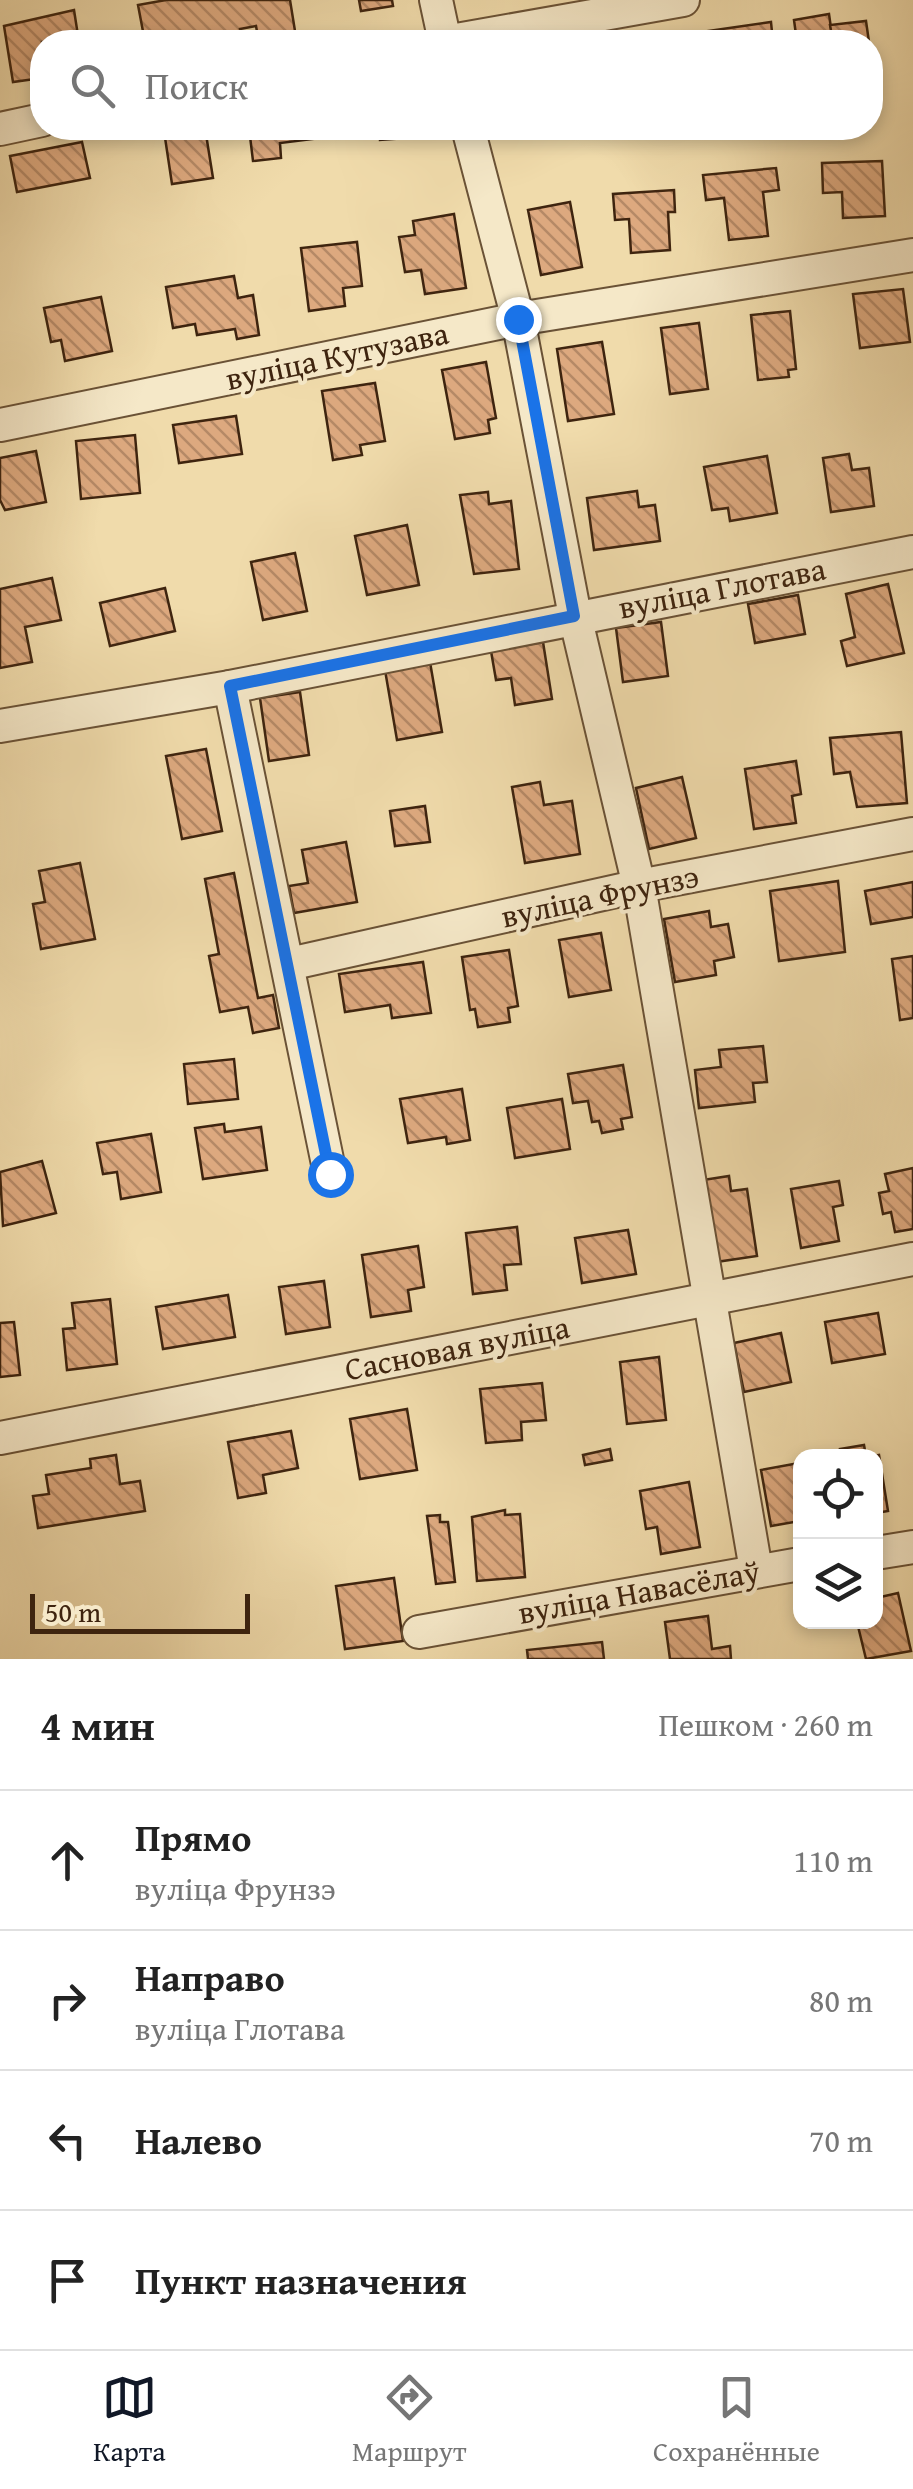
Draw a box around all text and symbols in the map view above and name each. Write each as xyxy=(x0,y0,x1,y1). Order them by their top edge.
search box xyxy=(30,30,883,140)
text: Поиск xyxy=(145,57,248,113)
icon: search xyxy=(65,58,120,113)
route end xyxy=(496,297,542,343)
street label: вуліца Кутузава xyxy=(221,309,453,402)
street label: вуліца Глотава xyxy=(614,544,830,631)
street label: вуліца Фрунзэ xyxy=(497,852,703,939)
route start xyxy=(308,1152,354,1198)
street label: Сасновая вуліца xyxy=(341,1303,574,1392)
map controls xyxy=(793,1449,883,1629)
button: locate xyxy=(793,1449,883,1539)
button: layers xyxy=(793,1539,883,1629)
street label: вуліца Навасёлаў xyxy=(514,1547,763,1636)
scale bar xyxy=(30,1589,250,1634)
text: 50 m xyxy=(45,1591,101,1632)
text: 4 мин xyxy=(40,1694,155,1755)
text: Пешком · 260 m xyxy=(658,1701,873,1748)
text: Прямо xyxy=(135,1809,251,1865)
icon: ahead xyxy=(40,1833,95,1888)
text: 110 m xyxy=(794,1837,873,1884)
text: вуліца Фрунзэ xyxy=(135,1865,336,1912)
text: Направо xyxy=(135,1949,285,2005)
icon: right xyxy=(40,1973,95,2028)
text: 80 m xyxy=(809,1977,873,2024)
text: вуліца Глотава xyxy=(135,2005,345,2052)
text: Налево xyxy=(135,2112,262,2168)
icon: left xyxy=(40,2113,95,2168)
text: 70 m xyxy=(809,2117,873,2164)
text: Пункт назначения xyxy=(135,2252,467,2308)
icon: arrive xyxy=(40,2253,95,2308)
tab: Карта xyxy=(93,2370,166,2471)
tab: Маршрут xyxy=(352,2370,467,2471)
tab: Сохранённые xyxy=(653,2370,820,2471)

